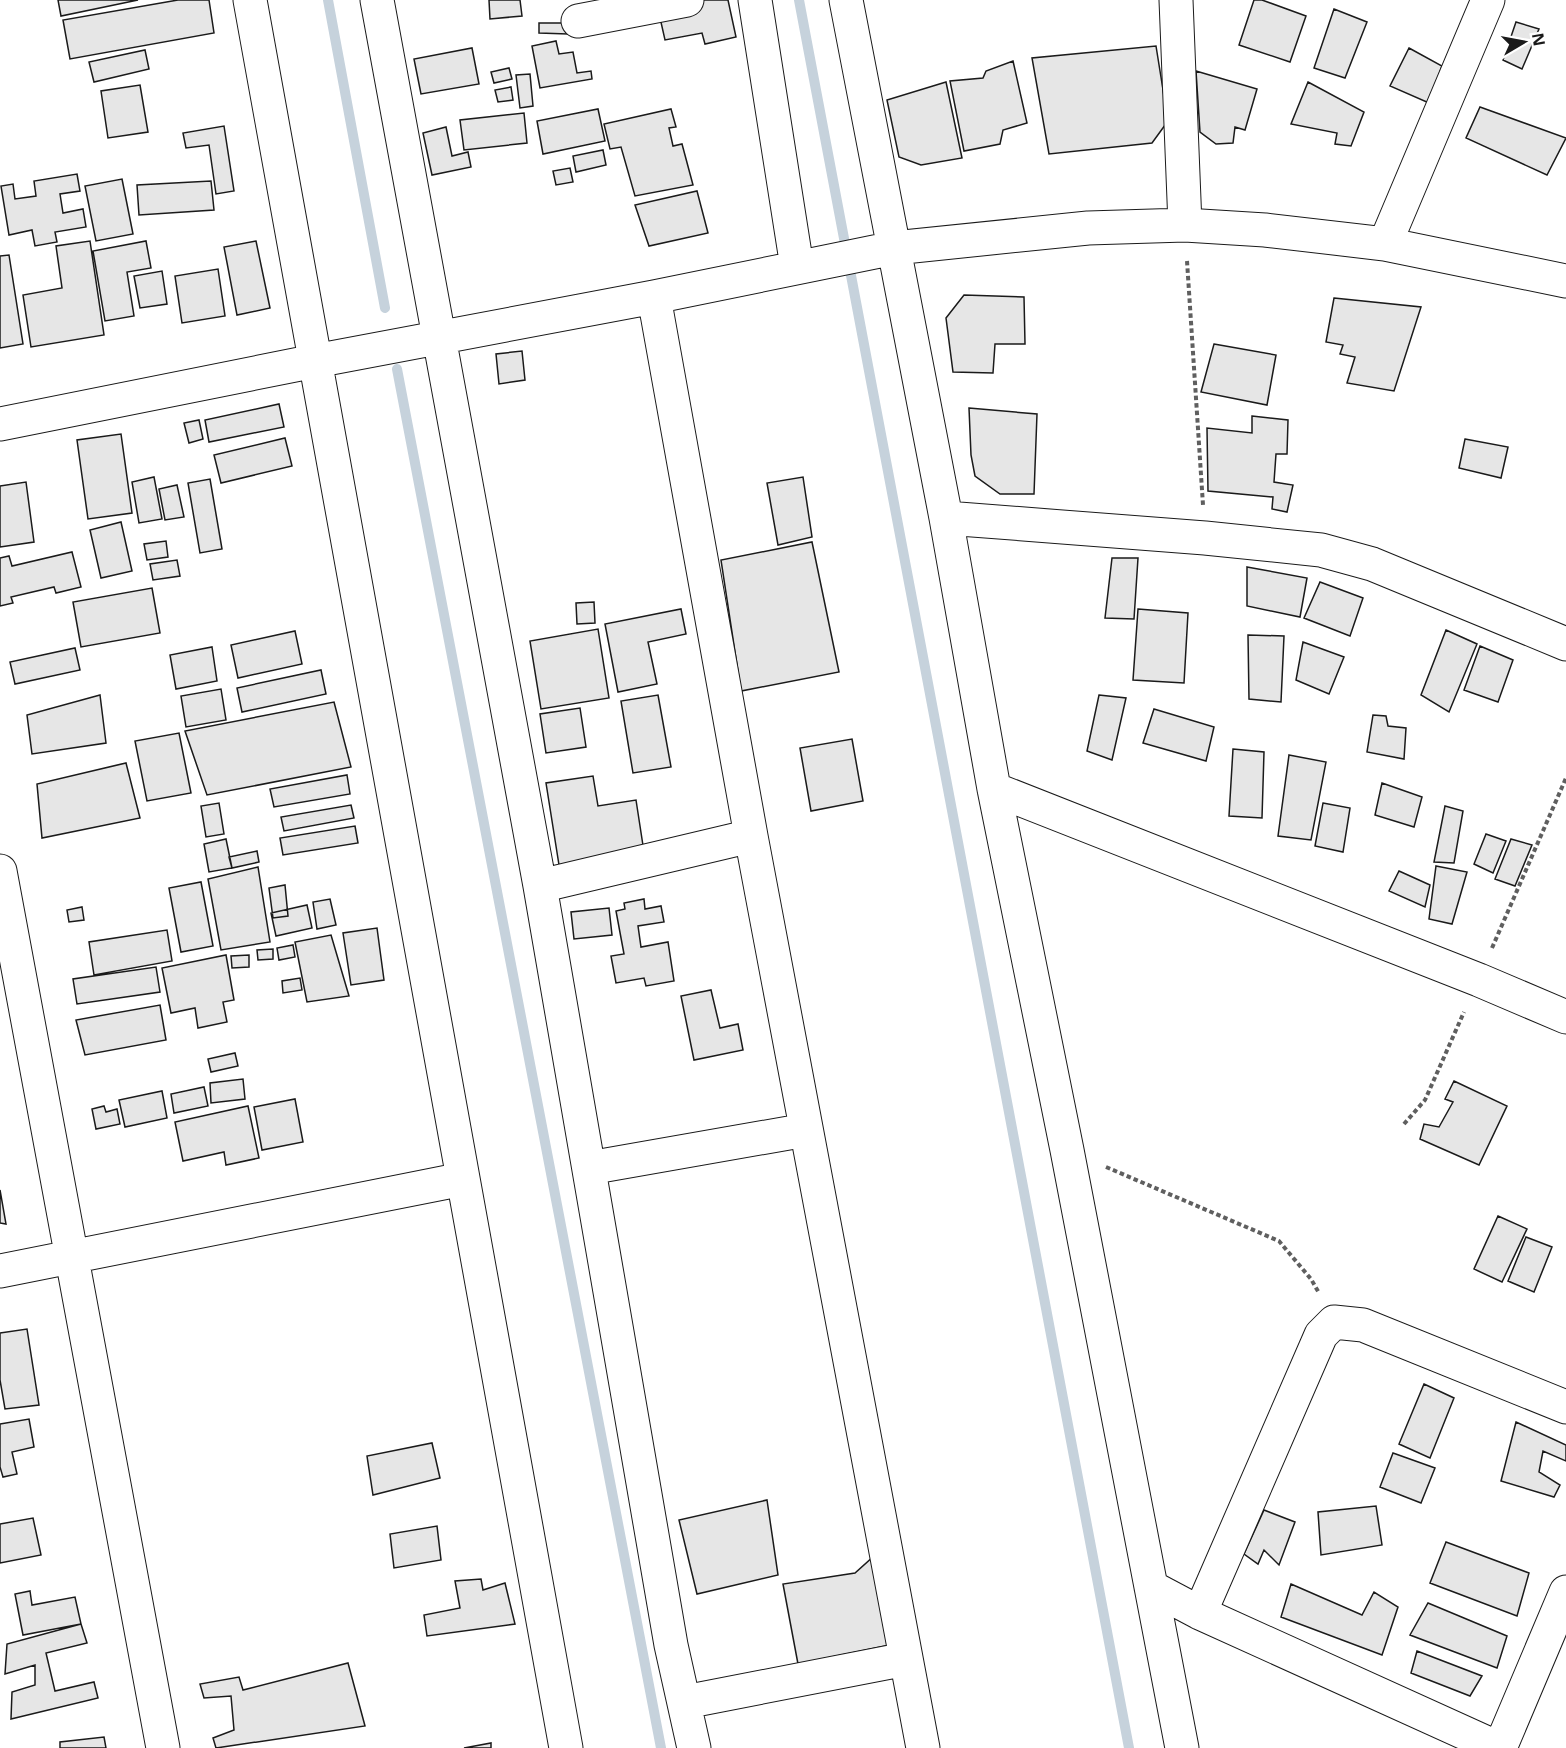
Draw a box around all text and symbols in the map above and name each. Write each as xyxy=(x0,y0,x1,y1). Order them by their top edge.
north arrow xyxy=(1494,12,1554,72)
text: N xyxy=(1527,31,1551,48)

